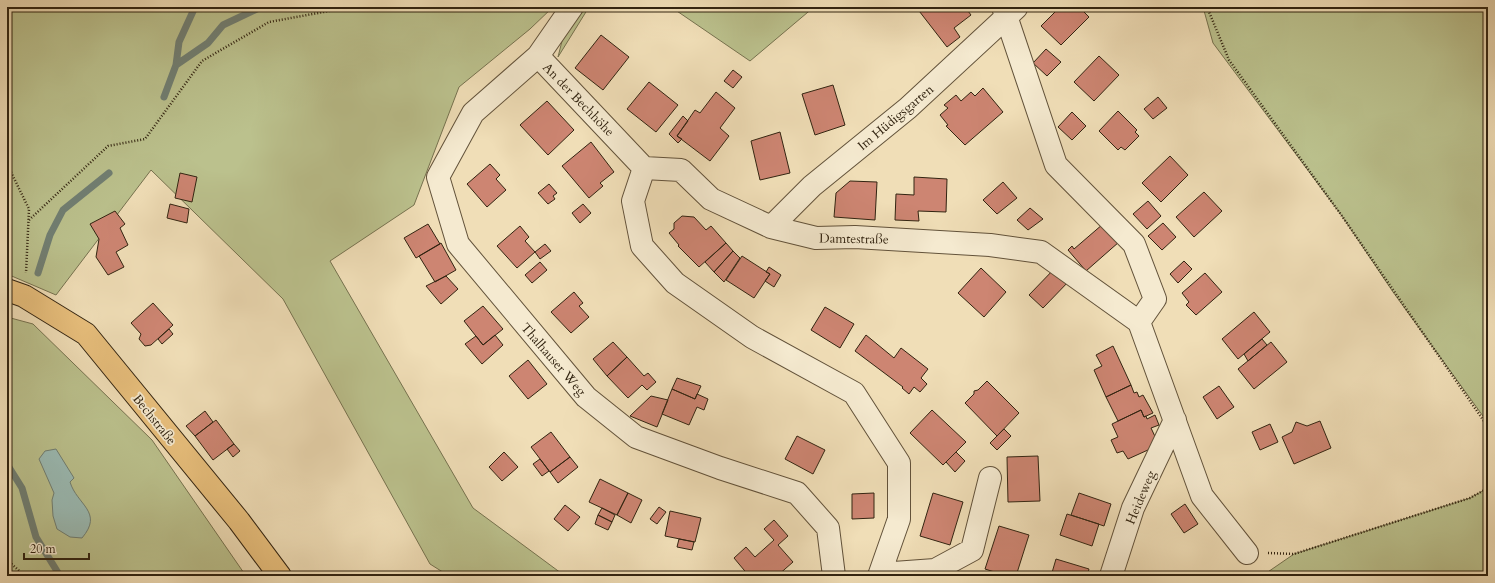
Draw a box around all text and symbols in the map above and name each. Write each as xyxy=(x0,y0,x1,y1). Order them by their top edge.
street label: An der Bechhöhe xyxy=(538,59,618,141)
street label: Im Hüdigsgarten xyxy=(854,80,938,155)
street label: Damtestraße xyxy=(819,229,889,249)
street label: Thalhauser Weg xyxy=(516,319,591,401)
street label: Bechstraße xyxy=(128,391,180,449)
street label: Heideweg xyxy=(1122,467,1161,527)
scale bar xyxy=(24,535,89,561)
text: 20 m xyxy=(30,541,57,557)

